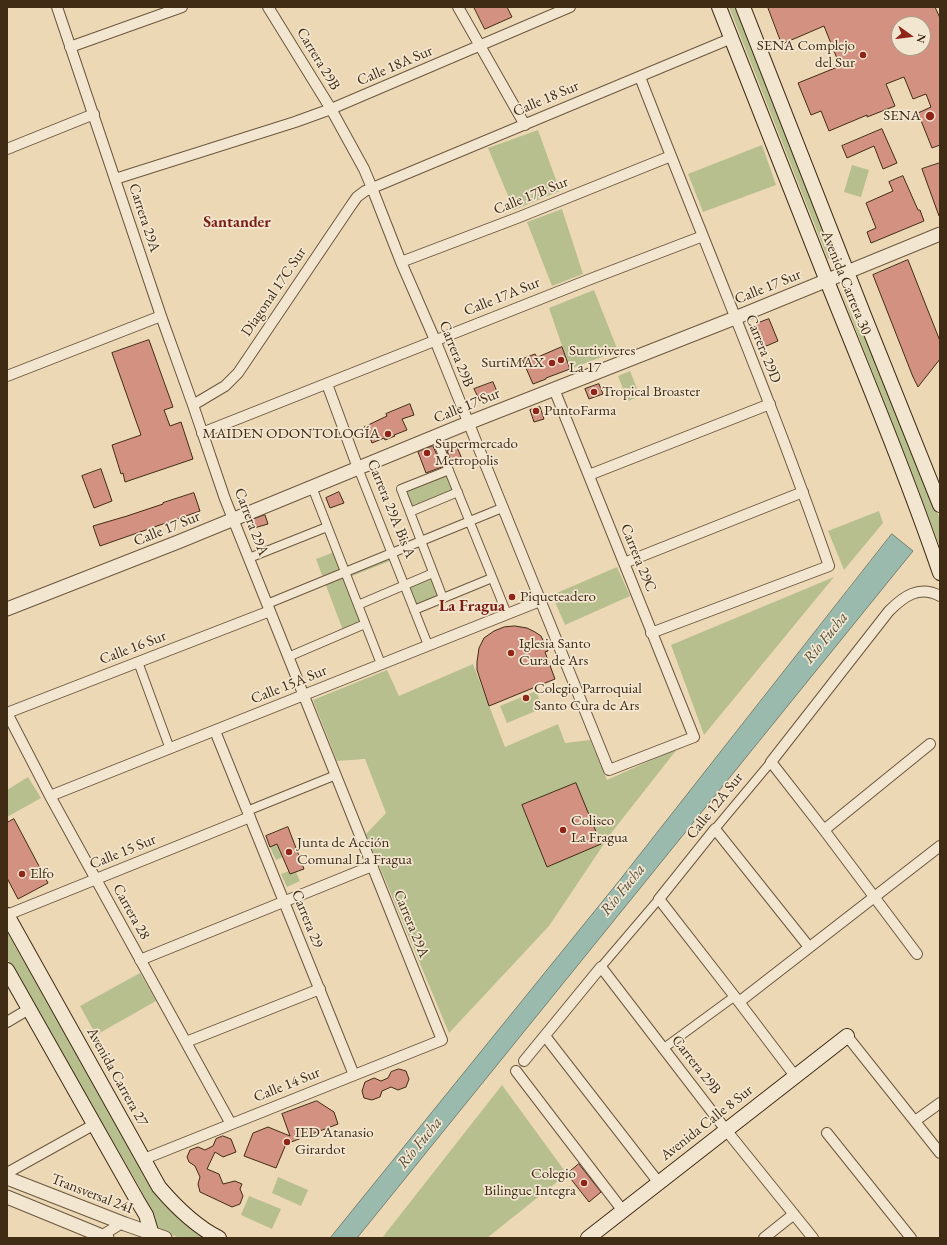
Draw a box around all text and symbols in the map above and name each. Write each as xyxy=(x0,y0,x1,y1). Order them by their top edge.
north arrow xyxy=(891,16,931,56)
street label: Carrera 29B xyxy=(292,24,344,94)
text: N xyxy=(914,33,930,45)
place label: SENA Complejo del Sur xyxy=(757,37,855,72)
street label: Calle 18A Sur xyxy=(354,42,436,90)
marker: SENA Complejo del Sur xyxy=(858,50,868,60)
street label: Calle 18 Sur xyxy=(510,77,582,121)
place label: SENA xyxy=(883,107,921,125)
marker: SENA xyxy=(924,110,936,122)
street label: Calle 17B Sur xyxy=(491,173,571,219)
street label: Carrera 29A xyxy=(124,181,164,255)
district label: Santander xyxy=(203,213,271,233)
street label: Avenida Carrera 30 xyxy=(817,228,875,338)
street label: Diagonal 17C Sur xyxy=(238,244,310,340)
street label: Calle 17 Sur xyxy=(732,266,804,308)
street label: Calle 17A Sur xyxy=(461,274,543,320)
street label: Carrera 29D xyxy=(741,312,785,386)
street label: Carrera 29B xyxy=(435,318,477,390)
place label: Surtiviveres La 17 xyxy=(569,342,635,377)
place label: SurtiMAX xyxy=(481,354,544,372)
marker: Surtiviveres La 17 xyxy=(556,355,566,365)
marker: SurtiMAX xyxy=(547,358,557,368)
place label: Tropical Broaster xyxy=(602,383,700,401)
street label: Calle 17 Sur xyxy=(431,385,503,427)
marker: Tropical Broaster xyxy=(589,387,599,397)
place label: PuntoFarma xyxy=(544,402,616,420)
marker: PuntoFarma xyxy=(531,406,541,416)
place label: MAIDEN ODONTOLOGÍA xyxy=(202,425,380,443)
marker: MAIDEN ODONTOLOGÍA xyxy=(383,429,393,439)
place label: Supermercado Metropolis xyxy=(435,435,518,470)
marker: Supermercado Metropolis xyxy=(422,448,432,458)
street label: Carrera 29A Bis A xyxy=(363,457,419,561)
street label: Carrera 29A xyxy=(230,486,272,558)
street label: Calle 17 Sur xyxy=(131,508,203,550)
street label: Carrera 29C xyxy=(616,521,660,595)
place label: Piqueteadero xyxy=(520,588,596,606)
marker: Piqueteadero xyxy=(507,592,517,602)
district label: La Fragua xyxy=(439,597,505,617)
water label: Río Fucha xyxy=(799,608,853,668)
street label: Calle 16 Sur xyxy=(97,627,169,669)
place label: Iglesia Santo Cura de Ars xyxy=(519,635,591,670)
marker: Iglesia Santo Cura de Ars xyxy=(506,648,516,658)
street label: Calle 15A Sur xyxy=(248,662,330,708)
place label: Colegio Parroquial Santo Cura de Ars xyxy=(534,680,642,715)
marker: Colegio Parroquial Santo Cura de Ars xyxy=(521,693,531,703)
street label: Calle 12A Sur xyxy=(683,769,747,843)
place label: Coliseo La Fragua xyxy=(571,812,628,847)
marker: Coliseo La Fragua xyxy=(558,825,568,835)
street label: Calle 15 Sur xyxy=(87,831,159,873)
place label: Junta de Acción Comunal La Fragua xyxy=(297,834,412,869)
marker: Junta de Acción Comunal La Fragua xyxy=(284,847,294,857)
water label: Río Fucha xyxy=(596,860,650,920)
place label: Elfo xyxy=(30,865,54,883)
marker: Elfo xyxy=(17,869,27,879)
street label: Carrera 28 xyxy=(108,881,154,943)
street label: Carrera 29 xyxy=(287,887,327,951)
street label: Carrera 29A xyxy=(389,888,433,960)
street label: Avenida Carrera 27 xyxy=(82,1024,152,1130)
street label: Carrera 29B xyxy=(667,1032,725,1098)
street label: Calle 14 Sur xyxy=(251,1064,323,1106)
street label: Avenida Calle 8 Sur xyxy=(657,1081,757,1165)
water label: Río Fucha xyxy=(393,1113,447,1173)
place label: IED Atanasio Girardot xyxy=(295,1124,374,1159)
marker: IED Atanasio Girardot xyxy=(282,1137,292,1147)
place label: Colegio Bilingue Integra xyxy=(484,1165,576,1200)
street label: Transversal 24I xyxy=(48,1170,136,1218)
marker: Colegio Bilingue Integra xyxy=(579,1178,589,1188)

